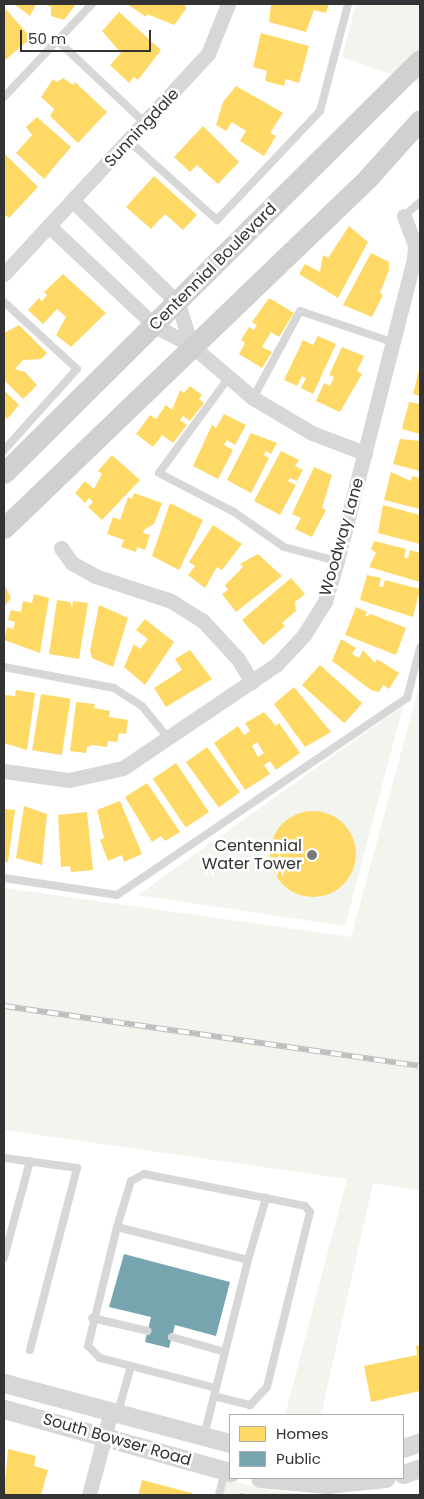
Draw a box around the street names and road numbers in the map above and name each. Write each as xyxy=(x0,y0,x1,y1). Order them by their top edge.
street label: Sunningdale xyxy=(101,85,183,171)
street label: Centennial Boulevard xyxy=(145,199,281,335)
street label: Woodway Lane xyxy=(316,476,368,598)
street label: South Bowser Road xyxy=(41,1410,193,1470)

